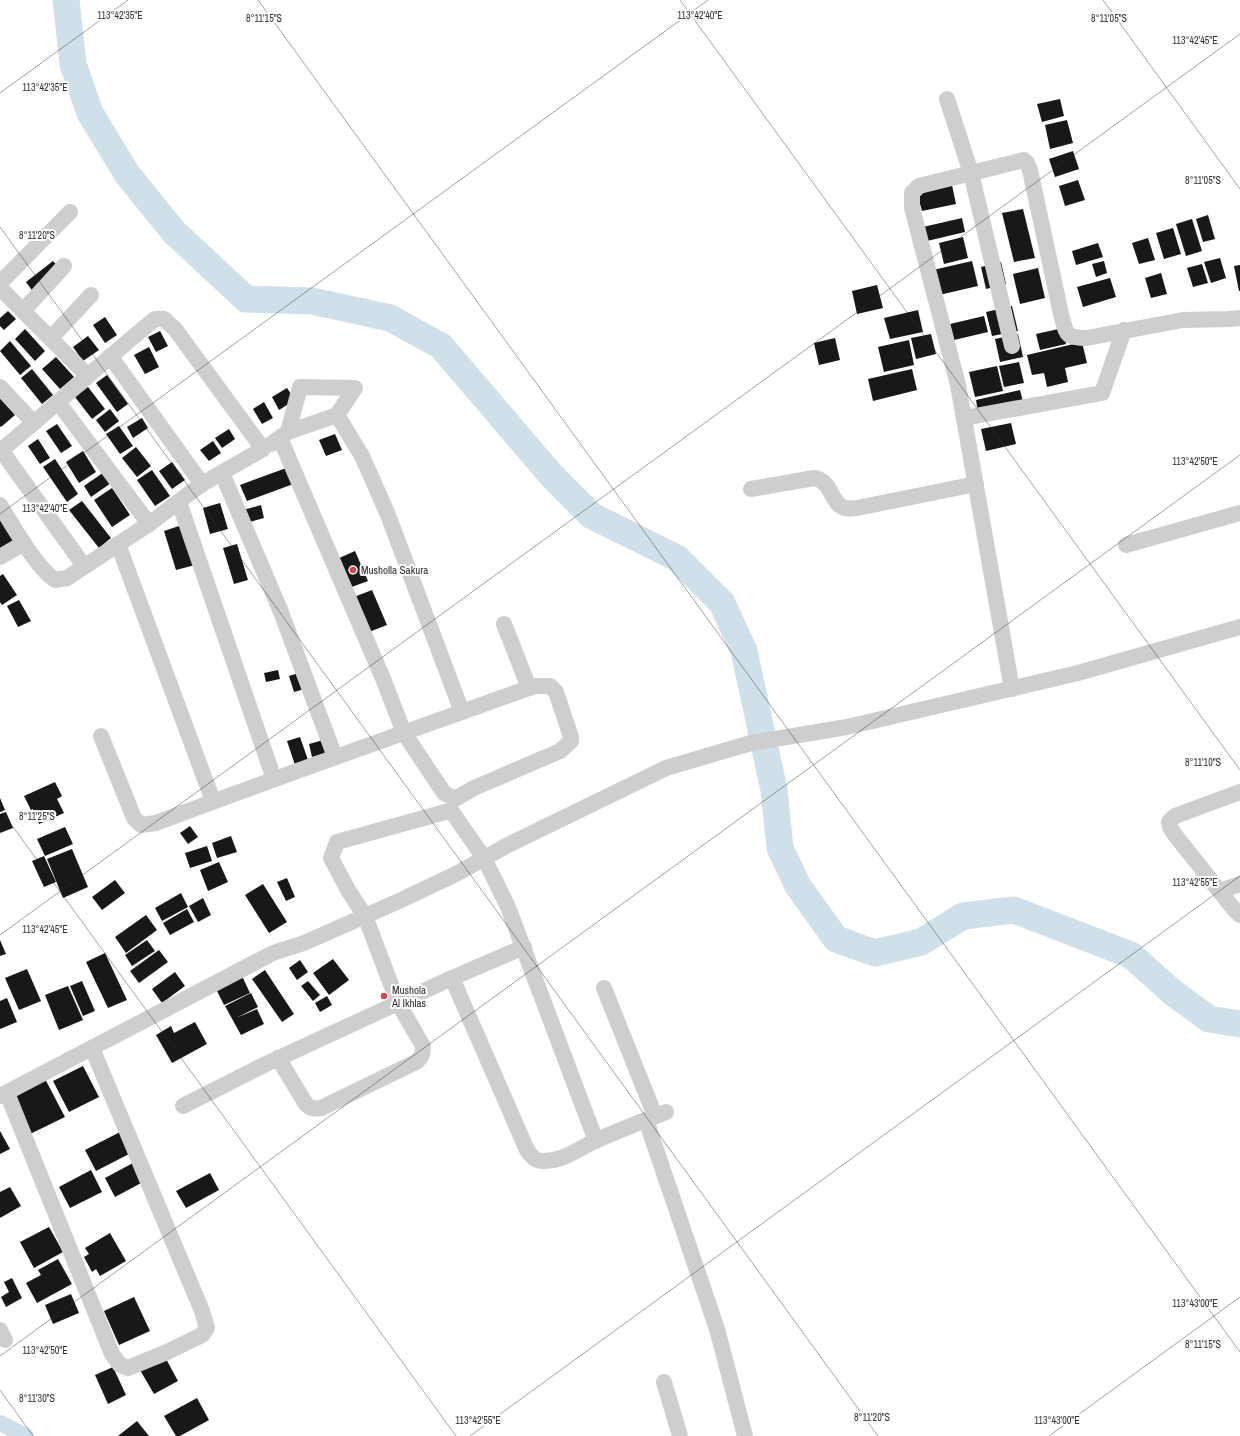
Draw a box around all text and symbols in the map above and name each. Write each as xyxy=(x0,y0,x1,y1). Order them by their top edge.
text: 113°42'35"E xyxy=(97,9,143,22)
text: 113°42'40"E xyxy=(677,9,723,22)
text: 8°11'15"S xyxy=(246,12,283,25)
text: 8°11'05"S xyxy=(1091,12,1128,25)
text: 113°42'45"E xyxy=(1172,34,1218,47)
text: 113°42'35"E xyxy=(22,81,68,94)
text: 8°11'05"S xyxy=(1185,174,1222,187)
text: 8°11'20"S xyxy=(19,229,56,242)
text: 113°42'50"E xyxy=(1172,455,1218,468)
text: 113°42'40"E xyxy=(22,502,68,515)
place label: Musholla Sakura xyxy=(361,563,428,577)
marker: Musholla Sakura xyxy=(348,565,358,575)
text: 8°11'10"S xyxy=(1185,756,1222,769)
text: 8°11'25"S xyxy=(19,810,56,823)
text: 113°42'55"E xyxy=(1172,876,1218,889)
text: 113°42'45"E xyxy=(22,923,68,936)
place label: Mushola Al Ikhlas xyxy=(391,983,427,1010)
marker: Mushola Al Ikhlas xyxy=(379,991,389,1001)
text: 113°43'00"E xyxy=(1172,1297,1218,1310)
text: 8°11'15"S xyxy=(1185,1338,1222,1351)
text: 113°42'50"E xyxy=(22,1344,68,1357)
text: 8°11'30"S xyxy=(19,1392,56,1405)
text: 8°11'20"S xyxy=(854,1411,891,1424)
text: 113°42'55"E xyxy=(455,1414,501,1427)
text: 113°43'00"E xyxy=(1034,1414,1080,1427)

